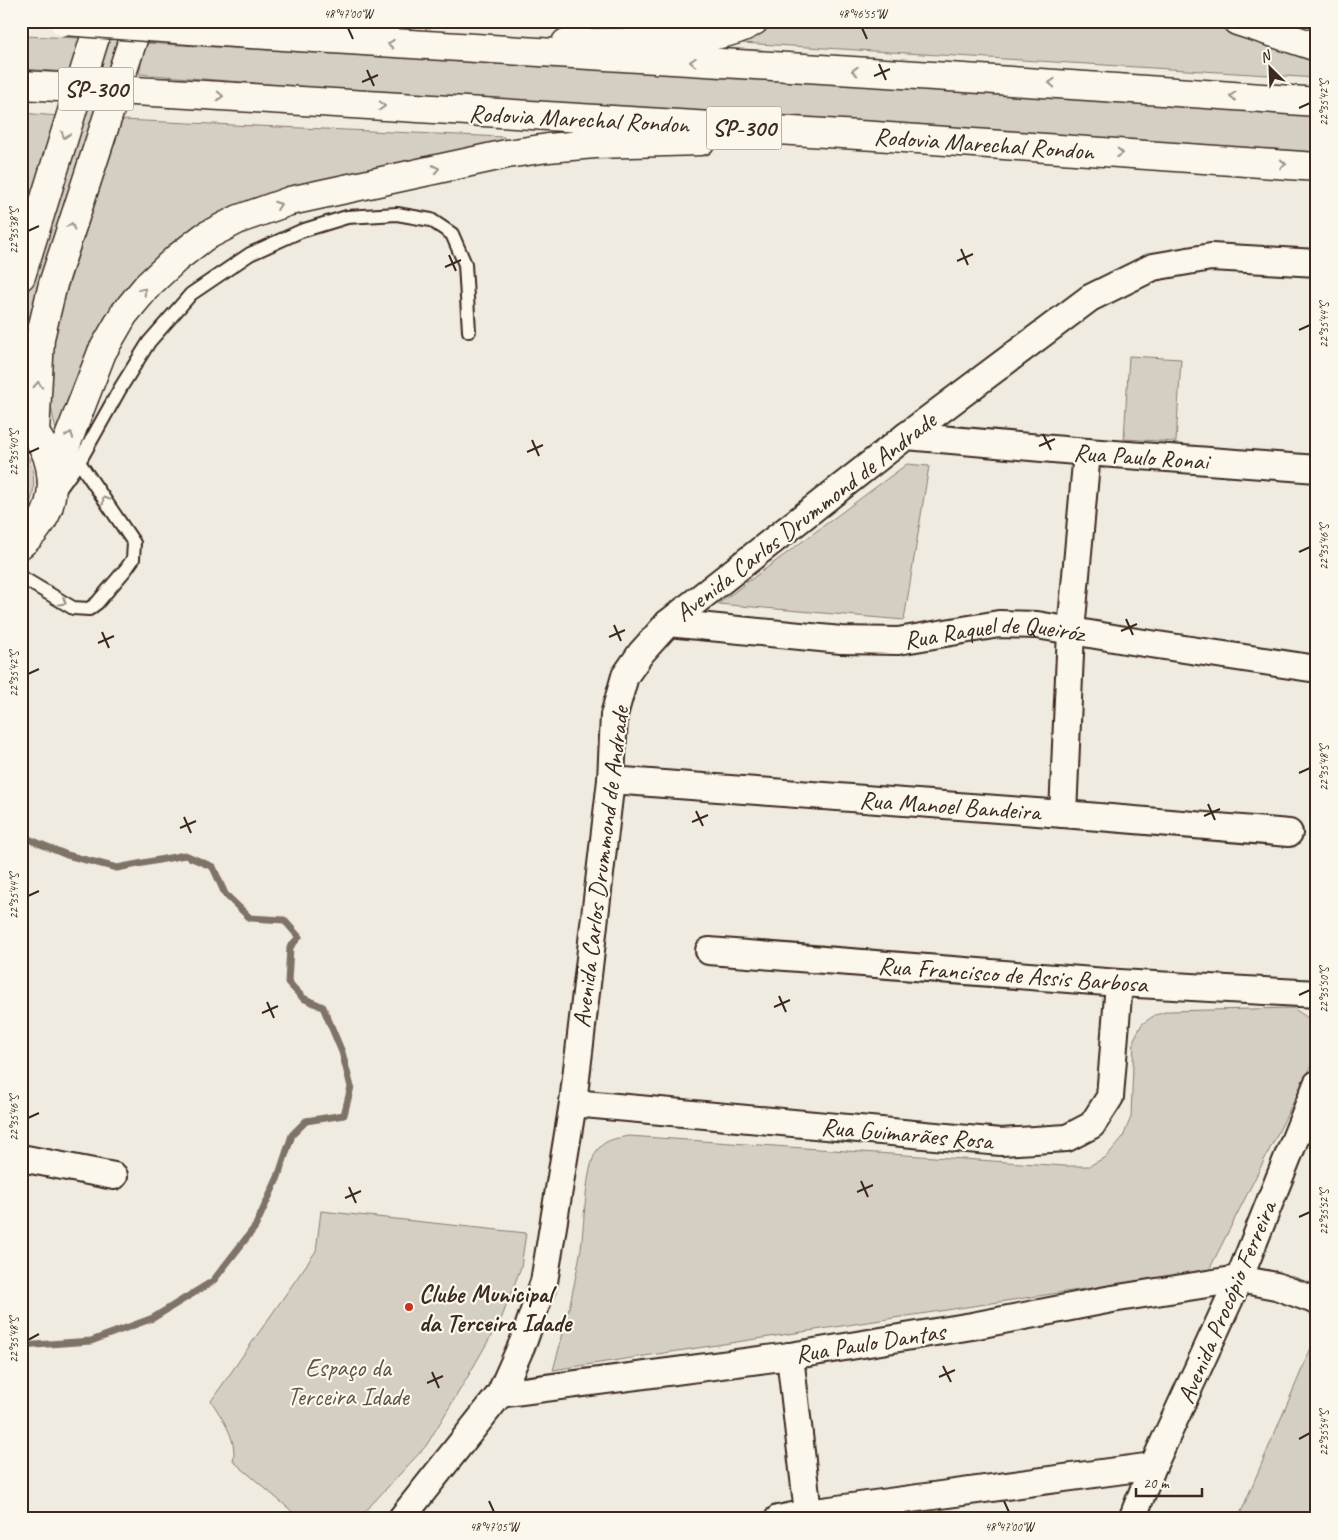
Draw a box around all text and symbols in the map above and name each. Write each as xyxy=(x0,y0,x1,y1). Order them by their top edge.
text: 48°47'00"W xyxy=(324,6,375,22)
text: 48°46'55"W xyxy=(838,6,889,22)
one-way arrow xyxy=(387,38,395,49)
north arrow xyxy=(1246,42,1296,92)
text: N xyxy=(1257,46,1274,66)
one-way arrow xyxy=(689,56,697,67)
one-way arrow xyxy=(851,66,859,77)
road number: SP-300 xyxy=(58,68,134,110)
one-way arrow xyxy=(1048,78,1056,89)
text: 22°35'42"S xyxy=(1316,78,1332,126)
one-way arrow xyxy=(1229,90,1237,101)
one-way arrow xyxy=(216,91,224,102)
street label: Rodovia Marechal Rondon xyxy=(468,97,692,141)
one-way arrow xyxy=(378,101,386,112)
road number: SP-300 xyxy=(706,106,782,150)
street label: Rodovia Marechal Rondon xyxy=(873,120,1097,168)
one-way arrow xyxy=(61,130,71,138)
one-way arrow xyxy=(1117,147,1125,158)
one-way arrow xyxy=(1279,159,1287,170)
one-way arrow xyxy=(432,165,440,175)
one-way arrow xyxy=(273,201,281,211)
text: 22°35'38"S xyxy=(6,206,22,254)
one-way arrow xyxy=(66,223,76,231)
one-way arrow xyxy=(137,288,146,297)
text: 22°35'44"S xyxy=(1316,300,1332,348)
one-way arrow xyxy=(33,380,44,388)
street label: Avenida Carlos Drummond de Andrade xyxy=(668,404,944,629)
text: 22°35'40"S xyxy=(6,428,22,476)
one-way arrow xyxy=(64,431,74,440)
street label: Rua Paulo Ronai xyxy=(1072,436,1213,478)
one-way arrow xyxy=(102,496,111,506)
text: 22°35'46"S xyxy=(1316,522,1332,570)
one-way arrow xyxy=(57,596,66,605)
street label: Rua Raquel de Queiróz xyxy=(902,609,1090,657)
text: 22°35'42"S xyxy=(6,649,22,697)
street label: Avenida Carlos Drummond de Andrade xyxy=(565,703,637,1029)
text: 22°35'48"S xyxy=(1316,743,1332,791)
street label: Rua Manoel Bandeira xyxy=(858,784,1044,828)
text: 22°35'44"S xyxy=(6,871,22,919)
street label: Rua Francisco de Assis Barbosa xyxy=(877,950,1151,1001)
text: 22°35'50"S xyxy=(1316,965,1332,1013)
text: 22°35'46"S xyxy=(6,1093,22,1141)
street label: Rua Guimarães Rosa xyxy=(820,1111,997,1158)
text: 22°35'52"S xyxy=(1316,1187,1332,1235)
street label: Avenida Procópio Ferreira xyxy=(1170,1194,1285,1408)
place label: Clube Municipal da Terceira Idade xyxy=(419,1278,573,1339)
marker: Clube Municipal da Terceira Idade xyxy=(403,1301,415,1313)
text: 22°35'48"S xyxy=(6,1315,22,1363)
street label: Rua Paulo Dantas xyxy=(793,1315,950,1371)
park label: Espaço da Terceira Idade xyxy=(287,1352,411,1413)
text: 22°35'54"S xyxy=(1316,1408,1332,1456)
scale bar xyxy=(1136,1465,1202,1497)
text: 20 m xyxy=(1143,1474,1170,1493)
text: 48°47'05"W xyxy=(470,1519,521,1535)
text: 48°47'00"W xyxy=(985,1519,1036,1535)

